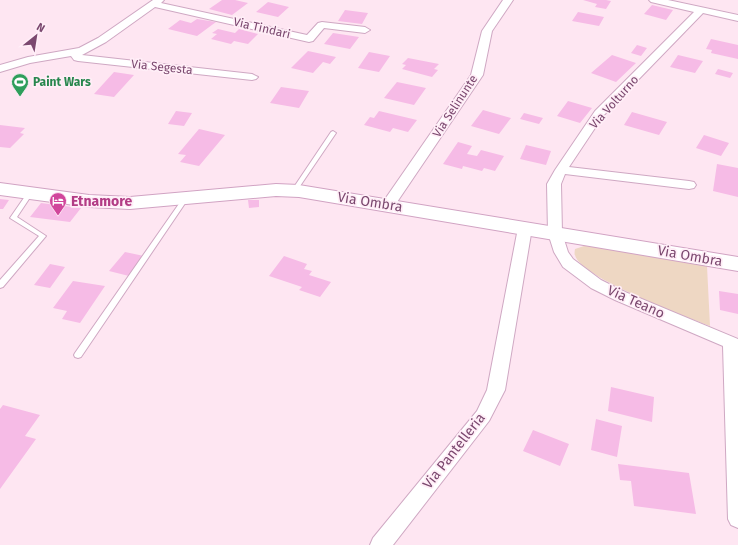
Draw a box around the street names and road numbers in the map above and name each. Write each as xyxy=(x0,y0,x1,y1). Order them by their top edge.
street label: Via Tindari xyxy=(232,15,292,41)
street label: Via Segesta xyxy=(131,57,193,77)
street label: Via Selinunte xyxy=(430,72,480,140)
street label: Via Volturno xyxy=(586,73,642,131)
street label: Via Ombra xyxy=(336,188,404,216)
street label: Via Ombra xyxy=(656,242,724,270)
street label: Via Teano xyxy=(605,282,667,322)
street label: Via Pantelleria xyxy=(419,410,489,492)

